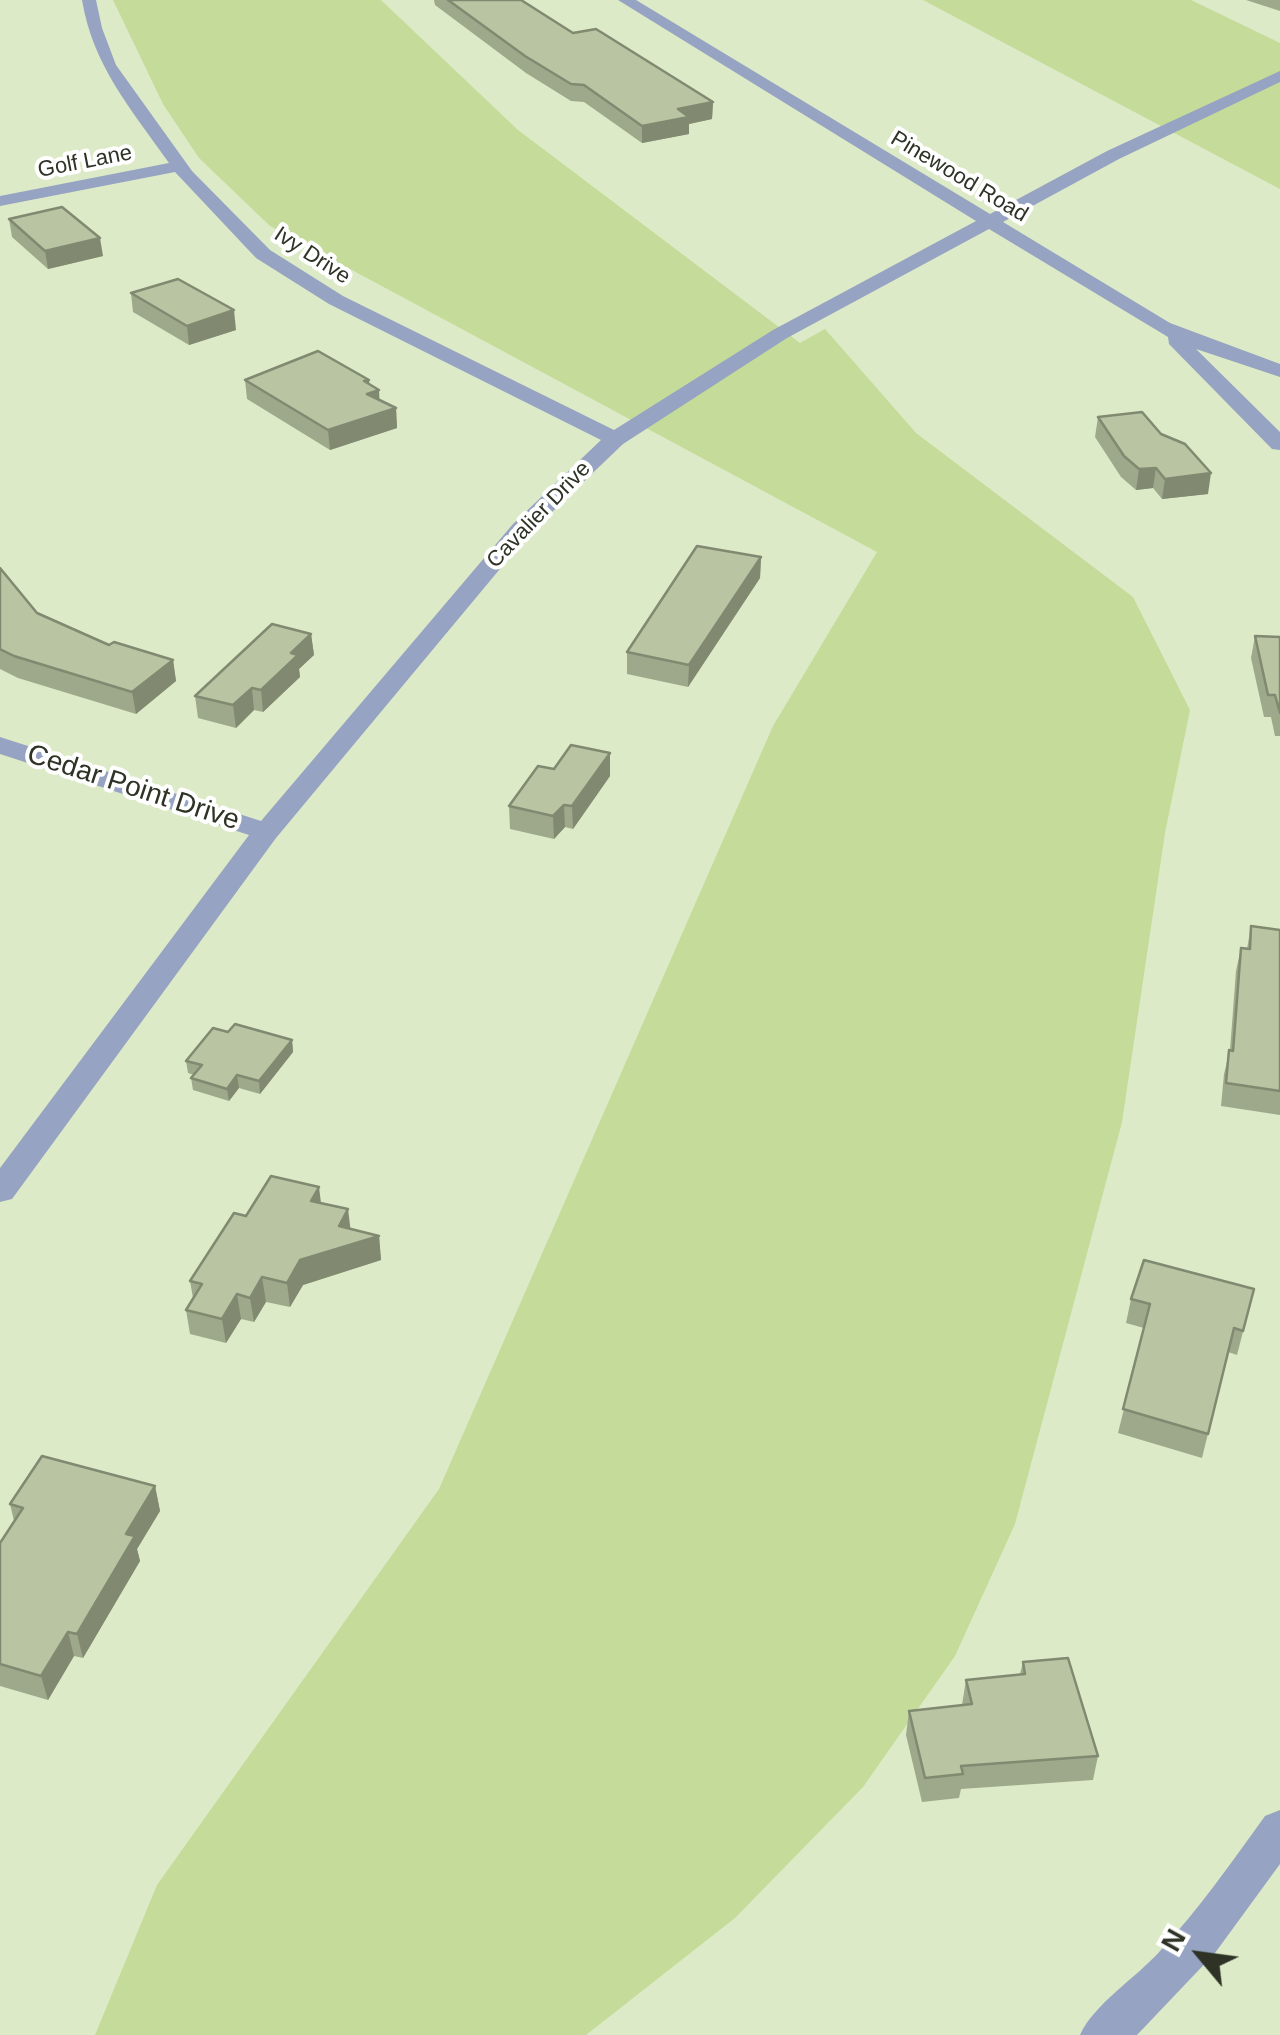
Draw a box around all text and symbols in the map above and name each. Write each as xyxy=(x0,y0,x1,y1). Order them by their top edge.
street label: Pinewood Road xyxy=(886,126,1032,228)
street label: Golf Lane xyxy=(36,140,134,184)
street label: Ivy Drive xyxy=(269,222,355,290)
street label: Cavalier Drive xyxy=(482,456,596,574)
street label: Cedar Point Drive xyxy=(23,738,243,838)
north arrow xyxy=(1150,1905,1250,2005)
text: N xyxy=(1155,1924,1192,1957)

